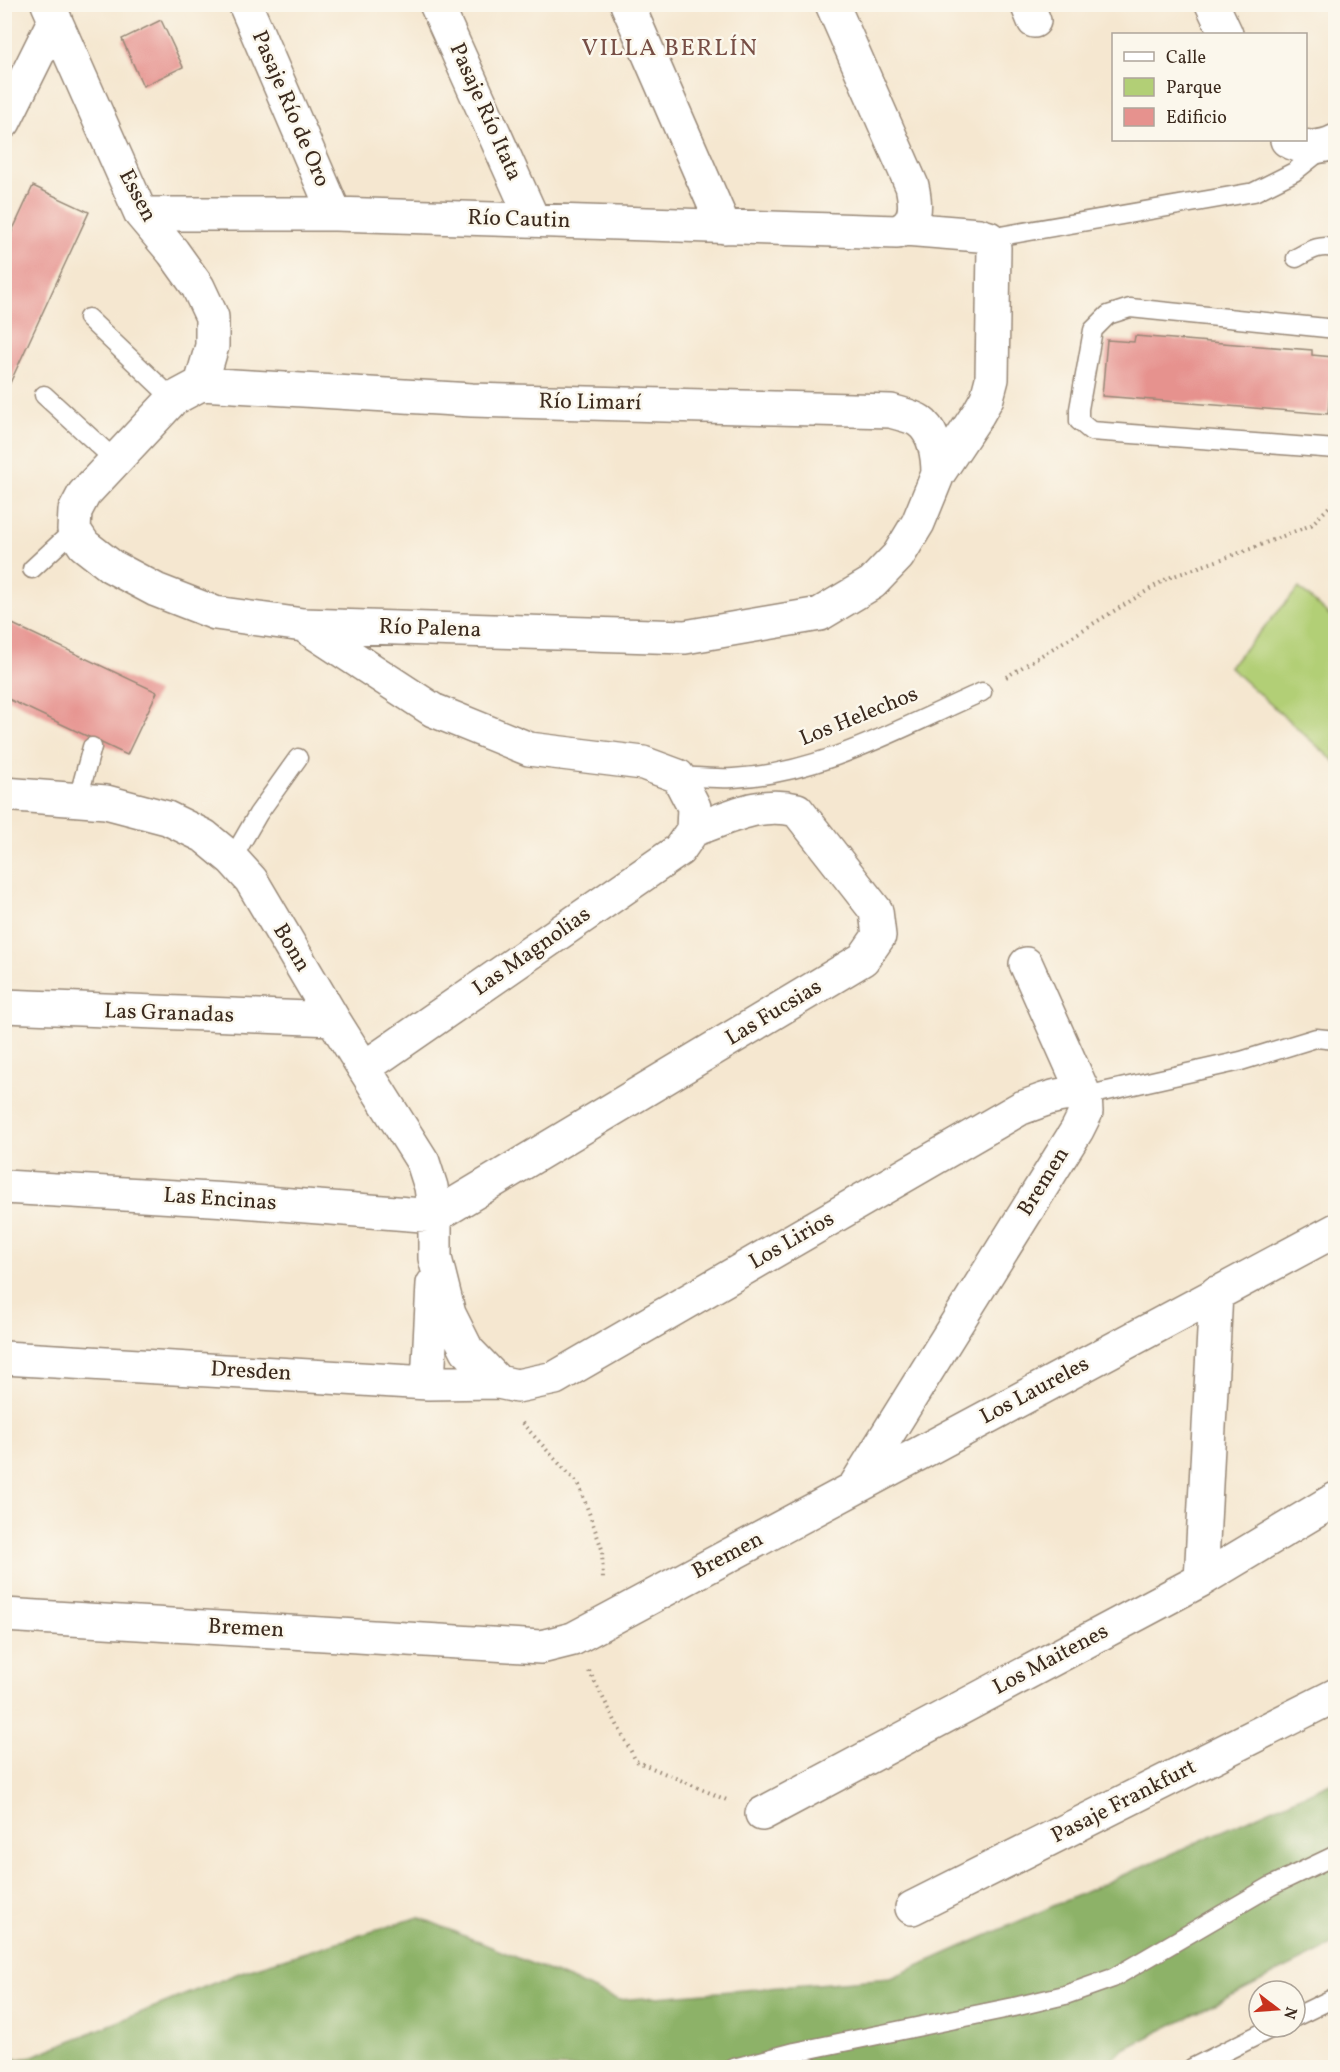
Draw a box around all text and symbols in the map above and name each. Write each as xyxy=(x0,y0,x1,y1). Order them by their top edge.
street label: Pasaje Río de Oro xyxy=(243,26,337,192)
district label: VILLA BERLÍN xyxy=(581,32,759,66)
legend xyxy=(1112,33,1307,141)
street label: Pasaje Río Itata xyxy=(441,38,529,186)
text: Calle xyxy=(1166,46,1206,71)
text: Parque xyxy=(1166,76,1221,101)
text: Edificio xyxy=(1166,106,1227,131)
street label: Essen xyxy=(110,164,164,228)
street label: Río Cautin xyxy=(467,203,571,237)
street label: Río Limarí xyxy=(538,387,642,419)
street label: Río Palena xyxy=(378,612,482,646)
street label: Los Helechos xyxy=(795,679,923,755)
street label: Las Magnolias xyxy=(467,900,597,1004)
street label: Bonn xyxy=(264,918,318,978)
street label: Las Fucsias xyxy=(720,972,828,1054)
street label: Las Granadas xyxy=(103,996,235,1032)
street label: Bremen xyxy=(1011,1141,1077,1223)
street label: Las Encinas xyxy=(162,1181,278,1219)
street label: Los Lirios xyxy=(744,1204,840,1278)
street label: Los Laureles xyxy=(975,1349,1095,1433)
street label: Dresden xyxy=(210,1354,292,1390)
street label: Bremen xyxy=(687,1524,769,1588)
street label: Bremen xyxy=(207,1612,285,1646)
street label: Los Maitenes xyxy=(988,1617,1114,1703)
street label: Pasaje Frankfurt xyxy=(1046,1752,1202,1852)
north arrow xyxy=(1247,1979,1307,2039)
text: N xyxy=(1277,2004,1302,2022)

